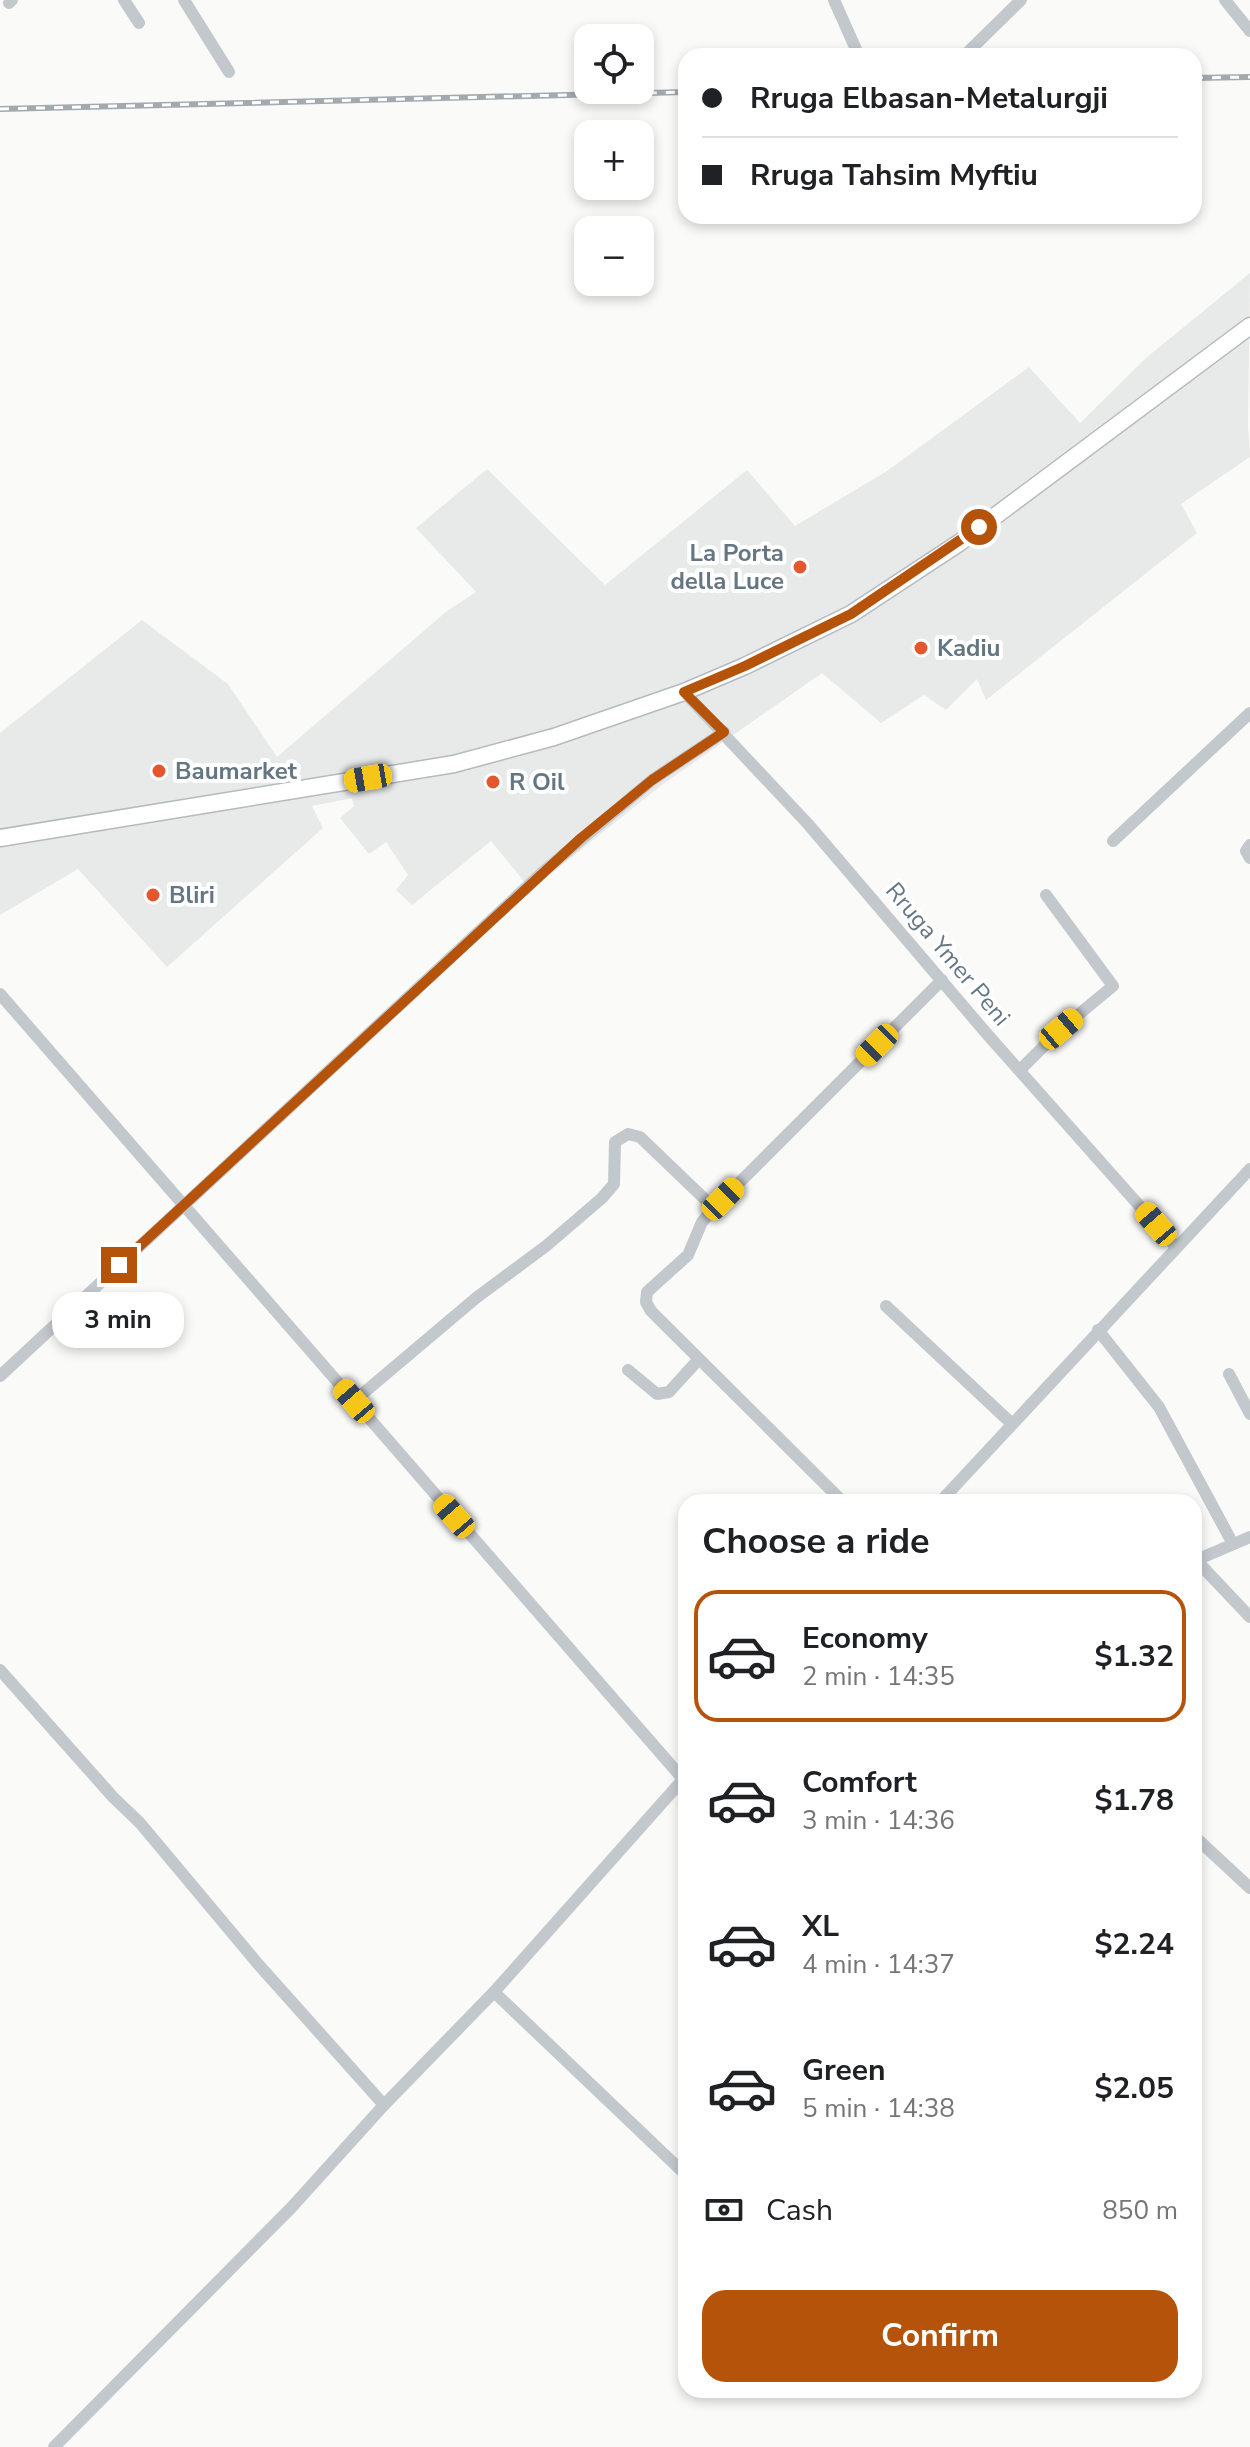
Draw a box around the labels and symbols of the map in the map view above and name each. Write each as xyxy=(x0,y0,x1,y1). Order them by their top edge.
route start xyxy=(961,509,997,545)
place label: La Porta della Luce xyxy=(670,537,784,597)
marker: La Porta della Luce xyxy=(791,558,809,576)
place label: Kadiu xyxy=(937,632,1000,664)
marker: Kadiu xyxy=(912,639,930,657)
place label: Baumarket xyxy=(175,755,298,787)
marker: Baumarket xyxy=(150,762,168,780)
car xyxy=(342,762,394,794)
place label: R Oil xyxy=(509,766,565,798)
marker: R Oil xyxy=(484,773,502,791)
street label: Rruga Ymer Peni xyxy=(878,875,1018,1033)
place label: Bliri xyxy=(169,879,215,911)
marker: Bliri xyxy=(144,886,162,904)
car xyxy=(1035,1004,1087,1054)
car xyxy=(852,1020,902,1070)
car xyxy=(698,1174,748,1224)
car xyxy=(1131,1198,1181,1250)
route end xyxy=(101,1247,137,1283)
callout: 3 min xyxy=(53,1293,185,1349)
car xyxy=(329,1375,379,1427)
car xyxy=(429,1490,479,1542)

